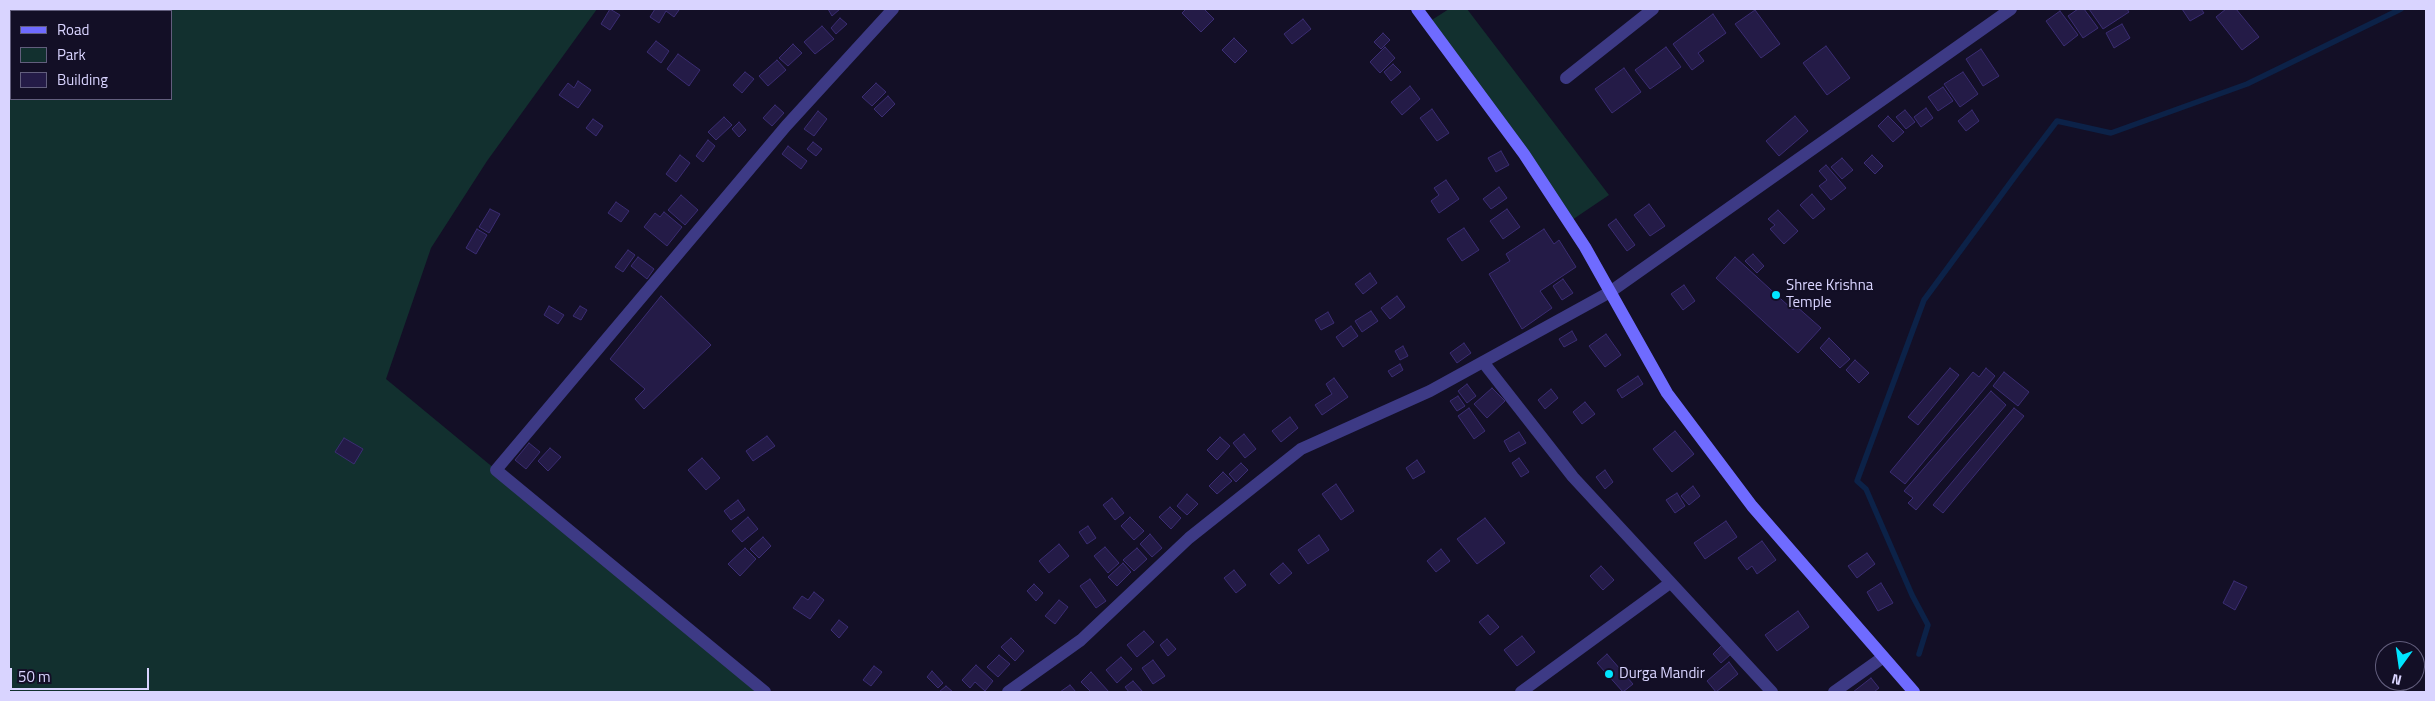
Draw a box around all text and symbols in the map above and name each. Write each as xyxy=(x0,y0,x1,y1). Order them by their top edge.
legend xyxy=(10,10,172,100)
text: Road xyxy=(57,18,89,41)
text: Park xyxy=(57,43,86,66)
text: Building xyxy=(57,68,108,91)
place label: Shree Krishna Temple xyxy=(1786,277,1873,312)
marker: Shree Krishna Temple xyxy=(1770,289,1782,301)
north arrow xyxy=(2375,641,2425,691)
scale bar xyxy=(12,658,151,690)
text: 50 m xyxy=(18,665,51,688)
place label: Durga Mandir xyxy=(1619,665,1705,683)
marker: Durga Mandir xyxy=(1603,668,1615,680)
text: N xyxy=(2389,669,2404,691)

